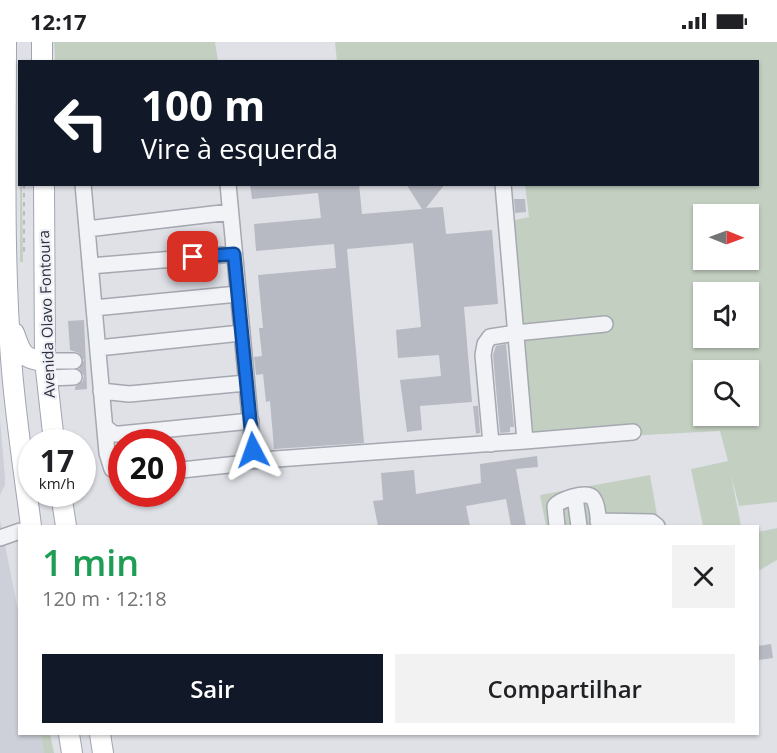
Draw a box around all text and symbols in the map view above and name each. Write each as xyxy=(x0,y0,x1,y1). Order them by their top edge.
text: 12:17 xyxy=(30,6,87,36)
text: 100 m xyxy=(141,76,265,133)
icon: left xyxy=(42,84,120,162)
text: Vire à esquerda xyxy=(141,130,338,167)
north arrow xyxy=(693,204,759,270)
map controls xyxy=(693,204,759,426)
street label: Avenida Olavo Fontoura xyxy=(33,230,59,398)
pin xyxy=(167,231,218,282)
icon: arrive xyxy=(176,240,209,273)
button: sound xyxy=(693,282,759,348)
button: search xyxy=(693,360,759,426)
position arrow xyxy=(221,418,285,482)
speed limit sign: 20 xyxy=(108,429,186,507)
text: 17 xyxy=(40,440,74,481)
text: km/h xyxy=(39,473,75,493)
text: 1 min xyxy=(42,538,139,587)
button: close xyxy=(672,545,735,608)
text: 120 m · 12:18 xyxy=(42,585,167,612)
button: Sair xyxy=(42,654,383,723)
button: Compartilhar xyxy=(395,654,735,723)

